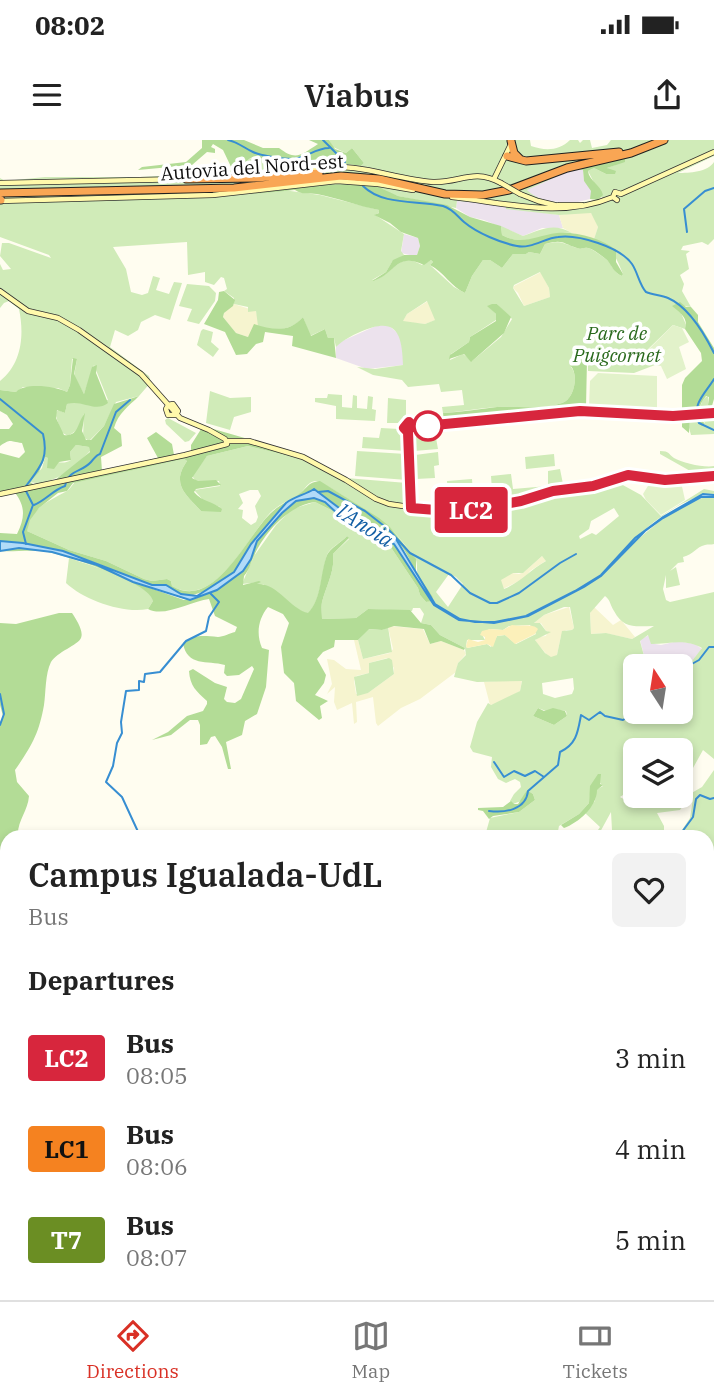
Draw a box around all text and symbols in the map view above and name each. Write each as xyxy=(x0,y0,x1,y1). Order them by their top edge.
text: 08:02 xyxy=(35,8,105,42)
text: Viabus xyxy=(304,74,410,116)
icon: menu xyxy=(28,76,66,114)
icon: share xyxy=(648,76,686,114)
street label: Autovia del Nord-est xyxy=(160,149,345,185)
park label: Parc de Puigcornet xyxy=(572,321,662,367)
unlabelled marker xyxy=(413,411,443,441)
line badge: LC2 xyxy=(431,487,511,533)
text: LC2 xyxy=(449,494,493,526)
water label: l'Anoia xyxy=(332,497,400,554)
north arrow xyxy=(623,654,693,724)
map controls xyxy=(623,654,693,808)
button: layers xyxy=(623,738,693,808)
text: Campus Igualada-UdL xyxy=(28,853,383,896)
button: heart xyxy=(612,853,686,927)
text: Bus xyxy=(28,901,69,931)
text: Departures xyxy=(28,963,174,997)
text: Bus xyxy=(126,1026,174,1060)
text: 3 min xyxy=(615,1041,686,1075)
text: LC2 xyxy=(44,1042,89,1074)
text: 08:05 xyxy=(126,1060,188,1090)
text: Bus xyxy=(126,1117,174,1151)
text: 4 min xyxy=(615,1132,686,1166)
text: LC1 xyxy=(44,1133,89,1165)
text: 08:06 xyxy=(126,1151,188,1181)
text: Bus xyxy=(126,1208,174,1242)
text: 5 min xyxy=(615,1223,686,1257)
text: T7 xyxy=(51,1224,82,1256)
text: 08:07 xyxy=(126,1242,188,1272)
tab: Directions xyxy=(86,1317,179,1383)
tab: Map xyxy=(351,1317,390,1383)
tab: Tickets xyxy=(563,1317,628,1383)

